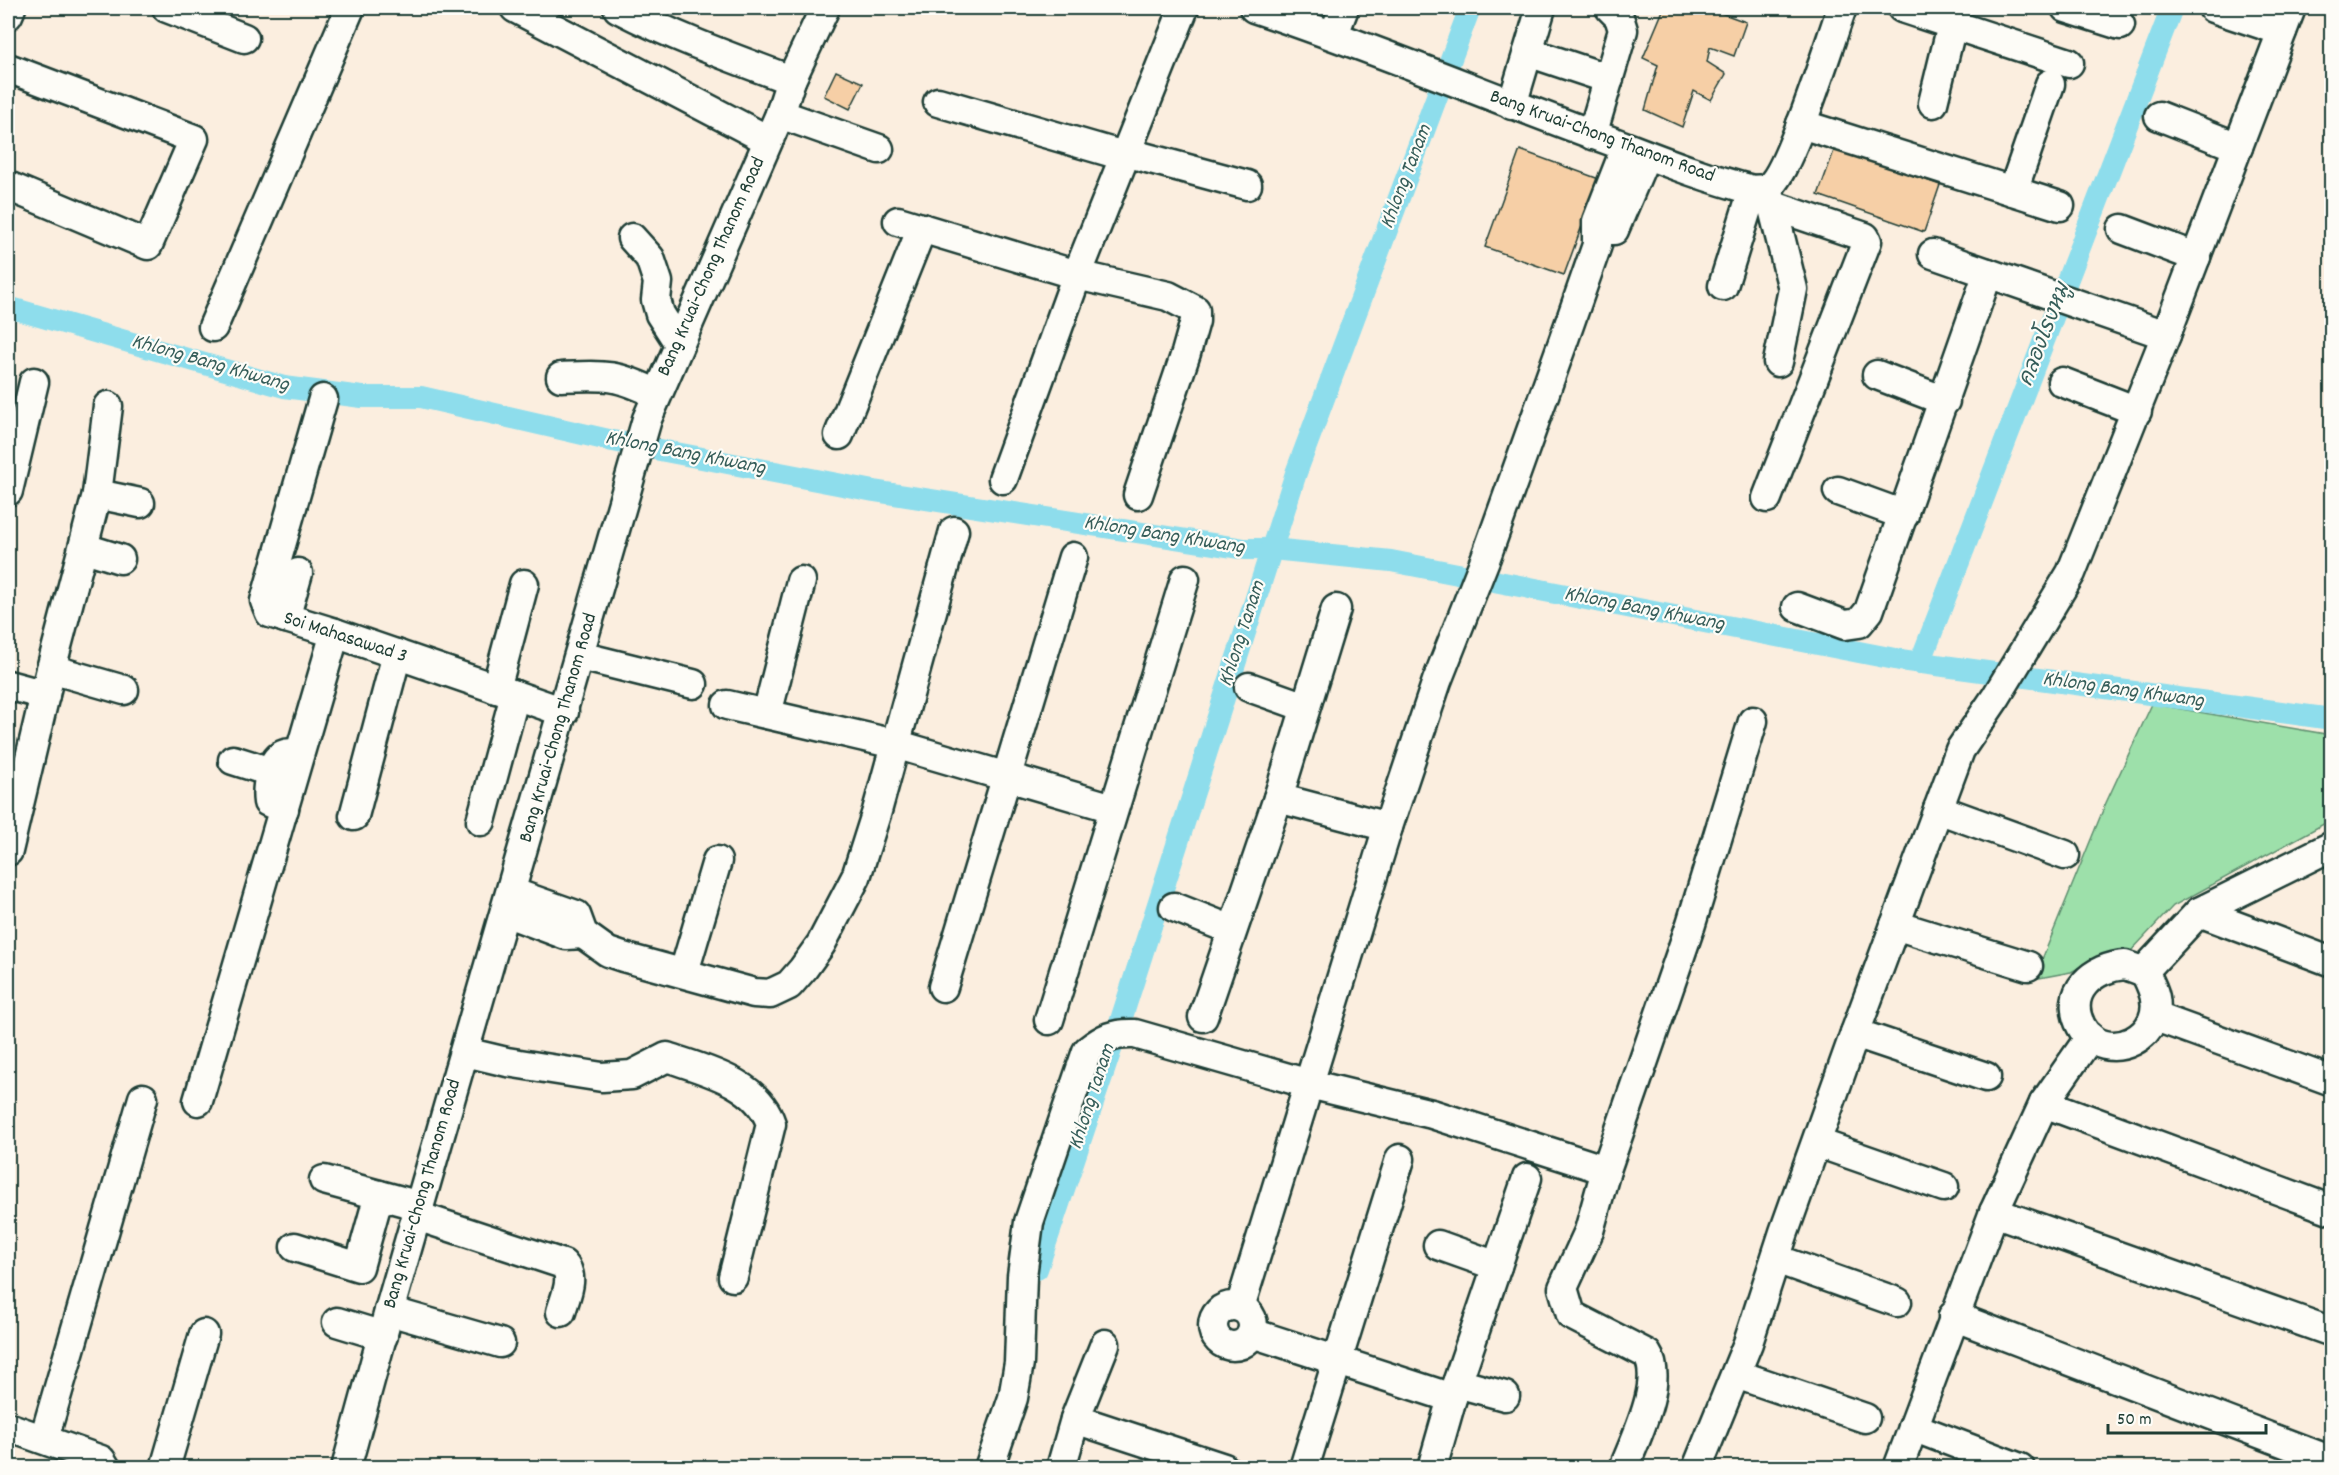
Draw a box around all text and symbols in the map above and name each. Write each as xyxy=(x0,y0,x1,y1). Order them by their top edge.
street label: Bang Kruai-Chong Thanom Road xyxy=(1486,83,1718,191)
water label: Khlong Tanam xyxy=(1373,120,1441,234)
street label: Bang Kruai-Chong Thanom Road xyxy=(651,153,773,381)
water label: คลองโรงหมู xyxy=(2011,276,2080,391)
water label: Khlong Bang Khwang xyxy=(128,327,293,401)
water label: Khlong Bang Khwang xyxy=(602,424,768,484)
water label: Khlong Bang Khwang xyxy=(1081,508,1247,564)
water label: Khlong Tanam xyxy=(1212,577,1274,691)
water label: Khlong Bang Khwang xyxy=(1561,580,1727,640)
street label: Soi Mahasawad 3 xyxy=(280,605,410,671)
street label: Bang Kruai-Chong Thanom Road xyxy=(513,610,605,846)
water label: Khlong Bang Khwang xyxy=(2040,665,2206,717)
water label: Khlong Tanam xyxy=(1062,1040,1124,1154)
street label: Bang Kruai-Chong Thanom Road xyxy=(377,1076,469,1312)
scale bar xyxy=(2108,1397,2266,1435)
text: 50 m xyxy=(2117,1408,2152,1433)

